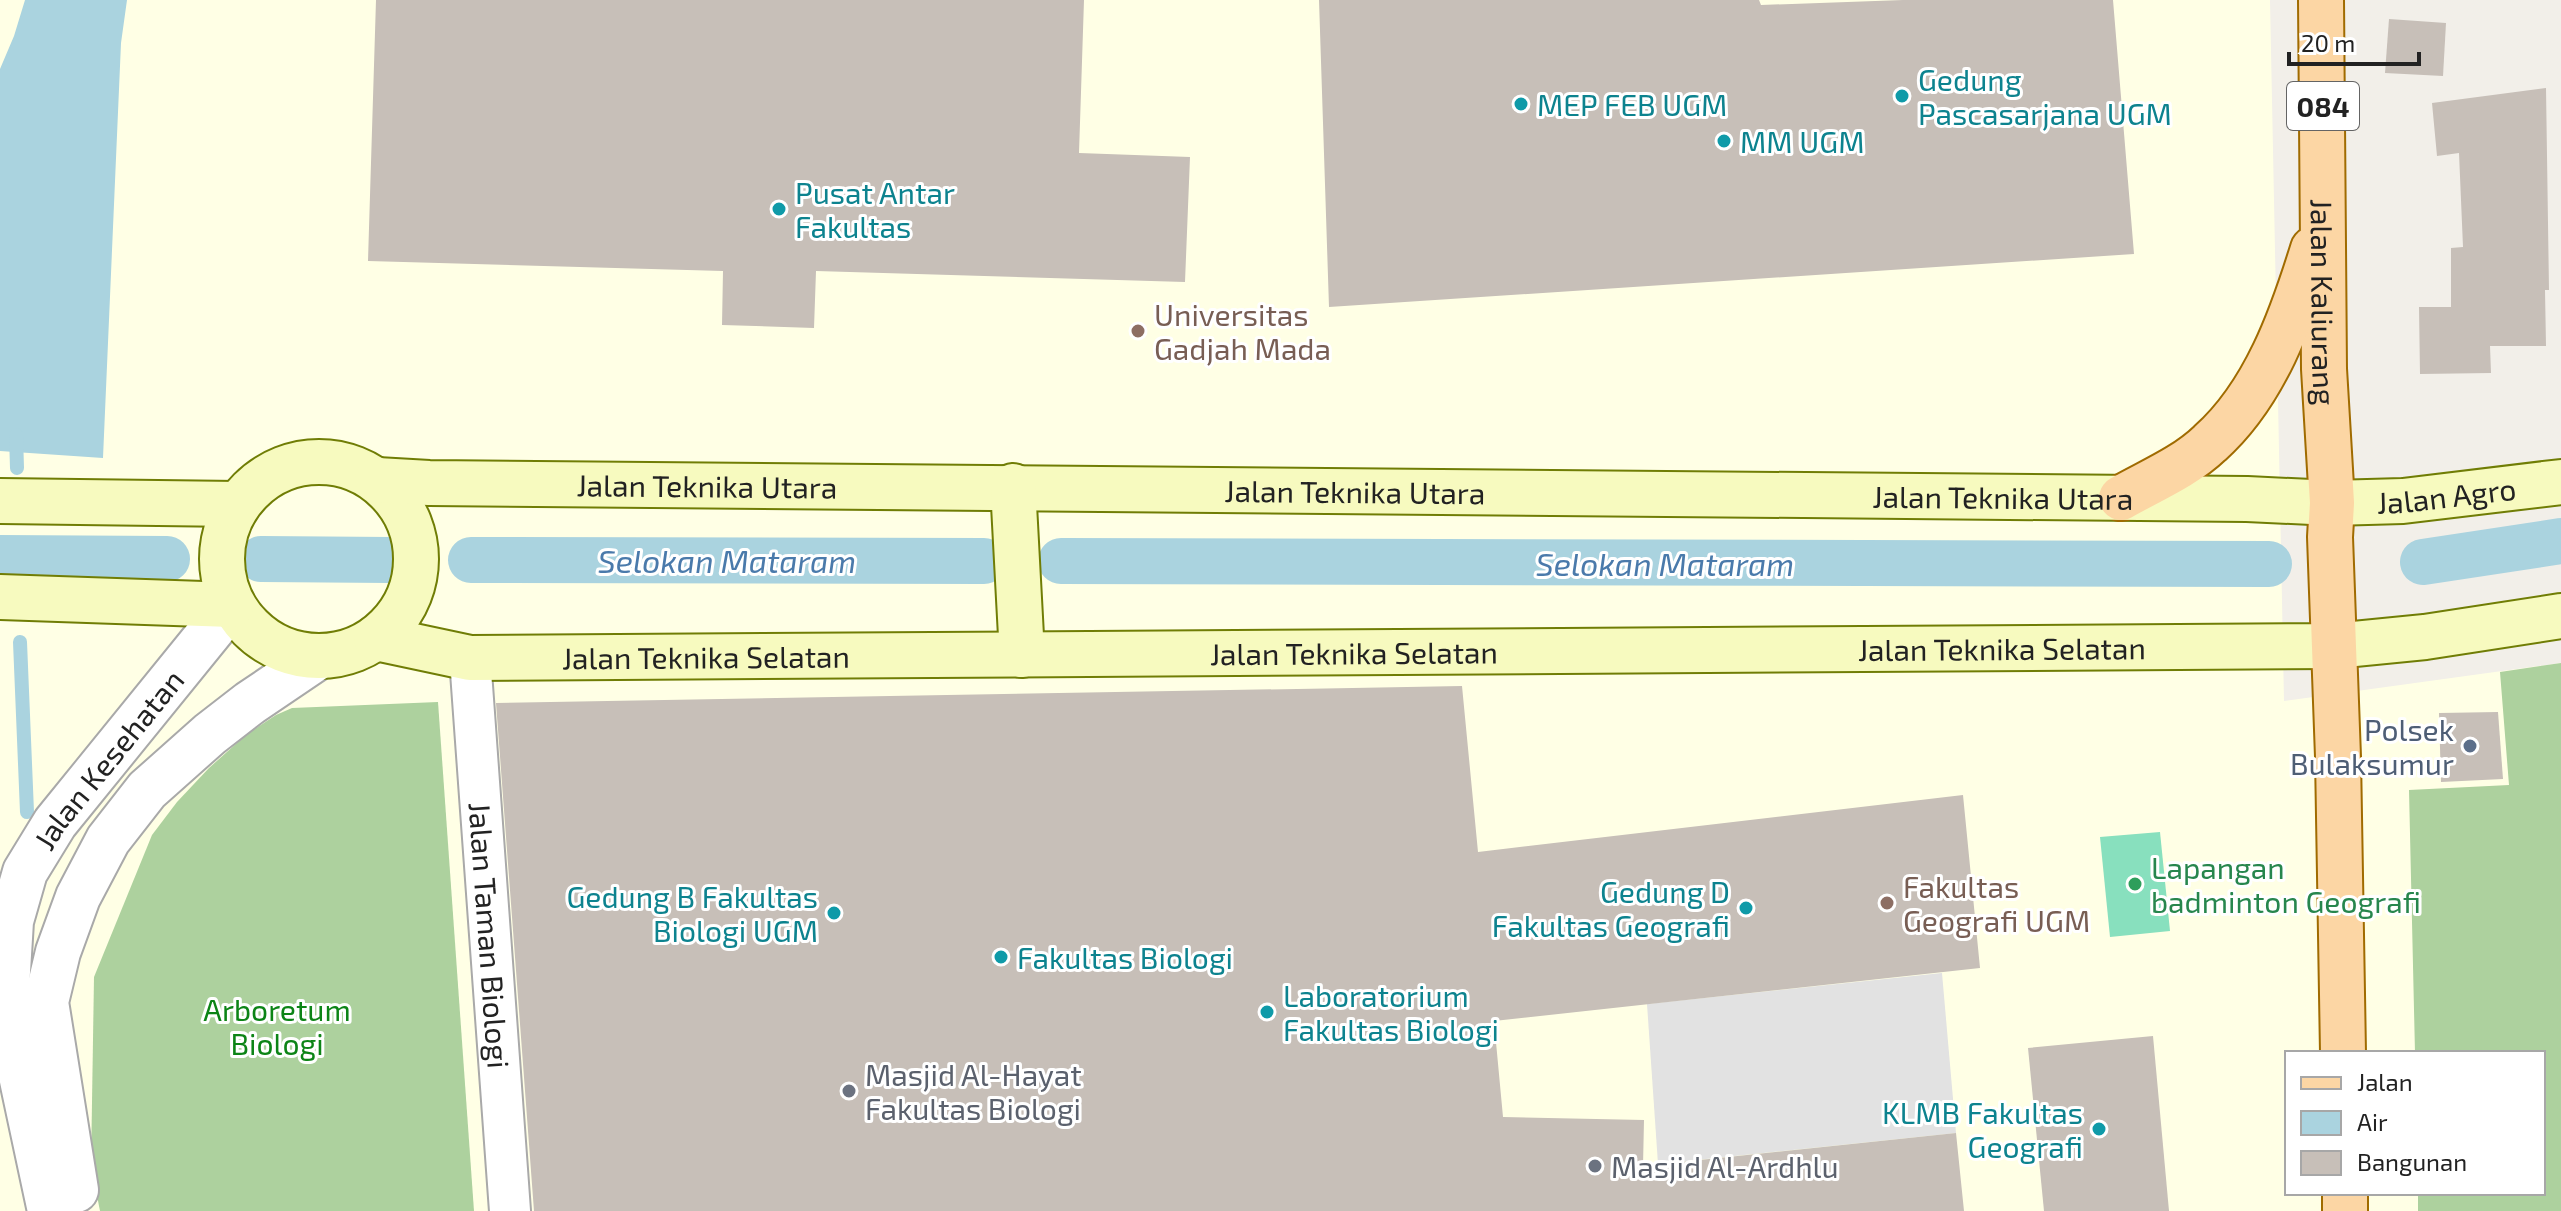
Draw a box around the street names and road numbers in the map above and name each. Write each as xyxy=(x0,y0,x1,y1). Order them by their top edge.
road number: 084 xyxy=(2287,82,2359,130)
street label: Jalan Kaliurang xyxy=(2305,199,2344,407)
street label: Jalan Teknika Utara xyxy=(576,466,837,505)
street label: Jalan Agro xyxy=(2376,470,2518,520)
street label: Jalan Teknika Utara xyxy=(1224,472,1485,510)
street label: Jalan Teknika Utara xyxy=(1872,478,2133,516)
street label: Jalan Teknika Selatan xyxy=(1858,629,2146,667)
street label: Jalan Teknika Selatan xyxy=(1210,633,1498,671)
street label: Jalan Teknika Selatan xyxy=(562,638,850,675)
street label: Jalan Kesehatan xyxy=(25,662,191,856)
street label: Jalan Taman Biologi xyxy=(462,801,518,1070)

